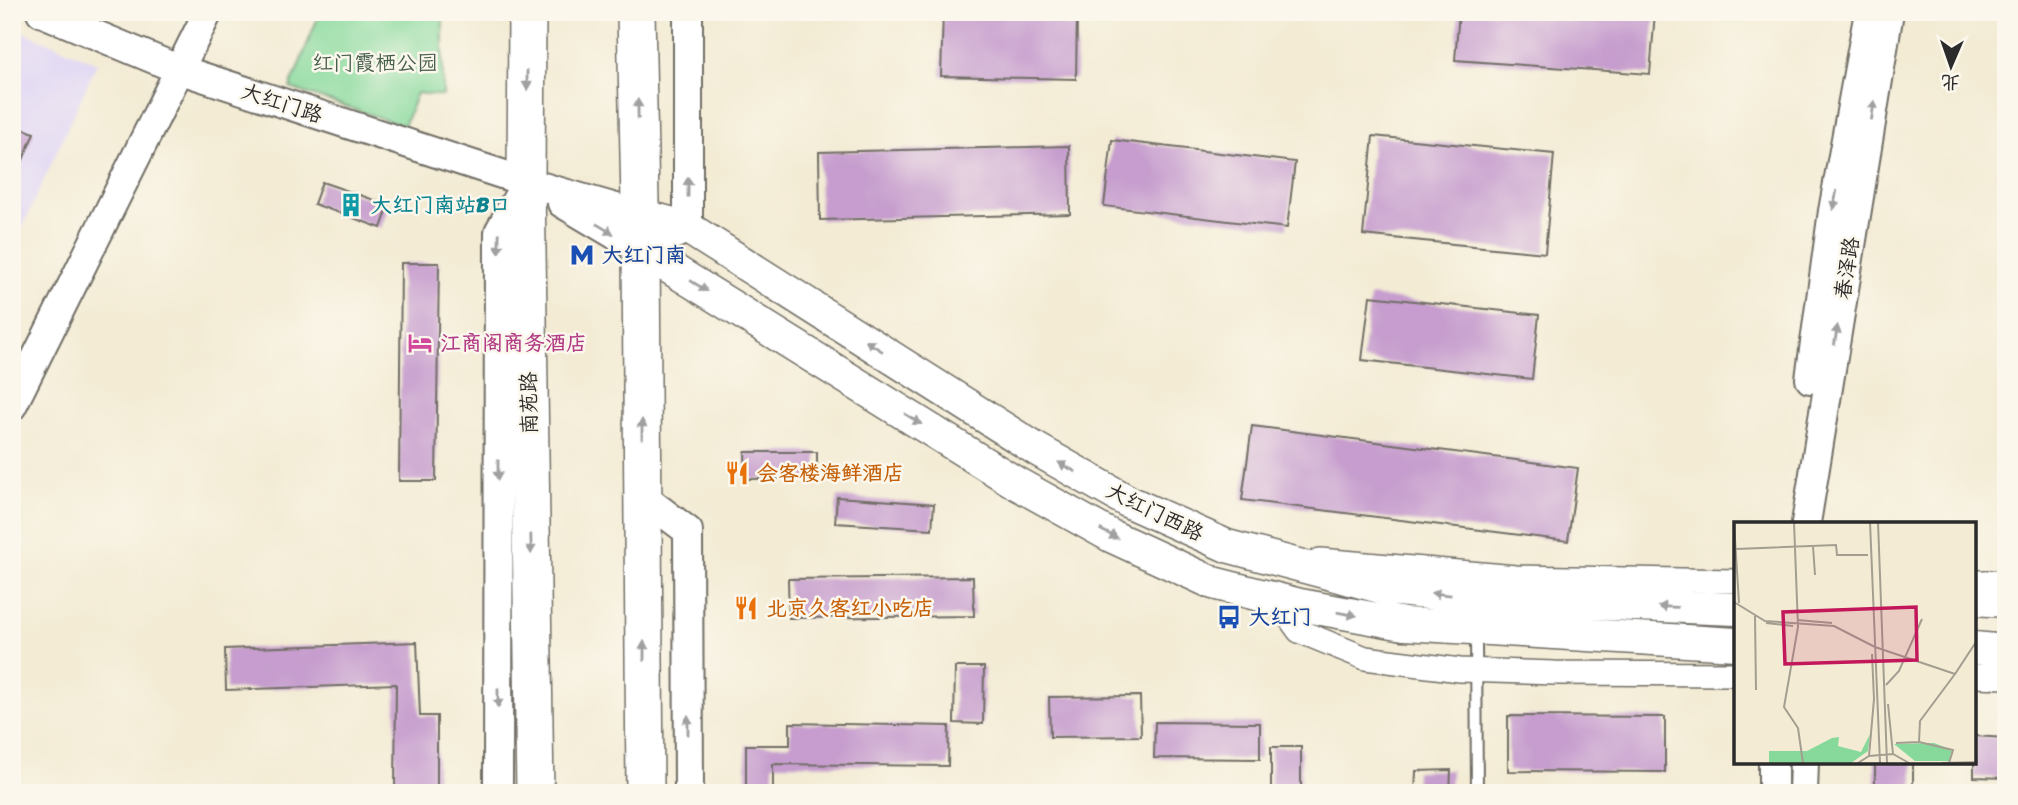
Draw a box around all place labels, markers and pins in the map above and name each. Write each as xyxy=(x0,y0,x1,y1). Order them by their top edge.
place label: 大红门南站B口 xyxy=(371,186,510,224)
building icon: 大红门南站B口 xyxy=(337,191,365,219)
place label: 大红门南 xyxy=(602,236,686,274)
metro station icon: 大红门南 xyxy=(568,241,596,269)
place label: 江商阁商务酒店 xyxy=(440,324,587,362)
hotel icon: 江商阁商务酒店 xyxy=(406,329,434,357)
place label: 会客楼海鲜酒店 xyxy=(757,454,904,492)
restaurant icon: 会客楼海鲜酒店 xyxy=(723,459,751,487)
place label: 北京久客红小吃店 xyxy=(766,589,934,627)
restaurant icon: 北京久客红小吃店 xyxy=(732,594,760,622)
place label: 大红门 xyxy=(1249,598,1312,636)
bus stop icon: 大红门 xyxy=(1215,603,1243,631)

